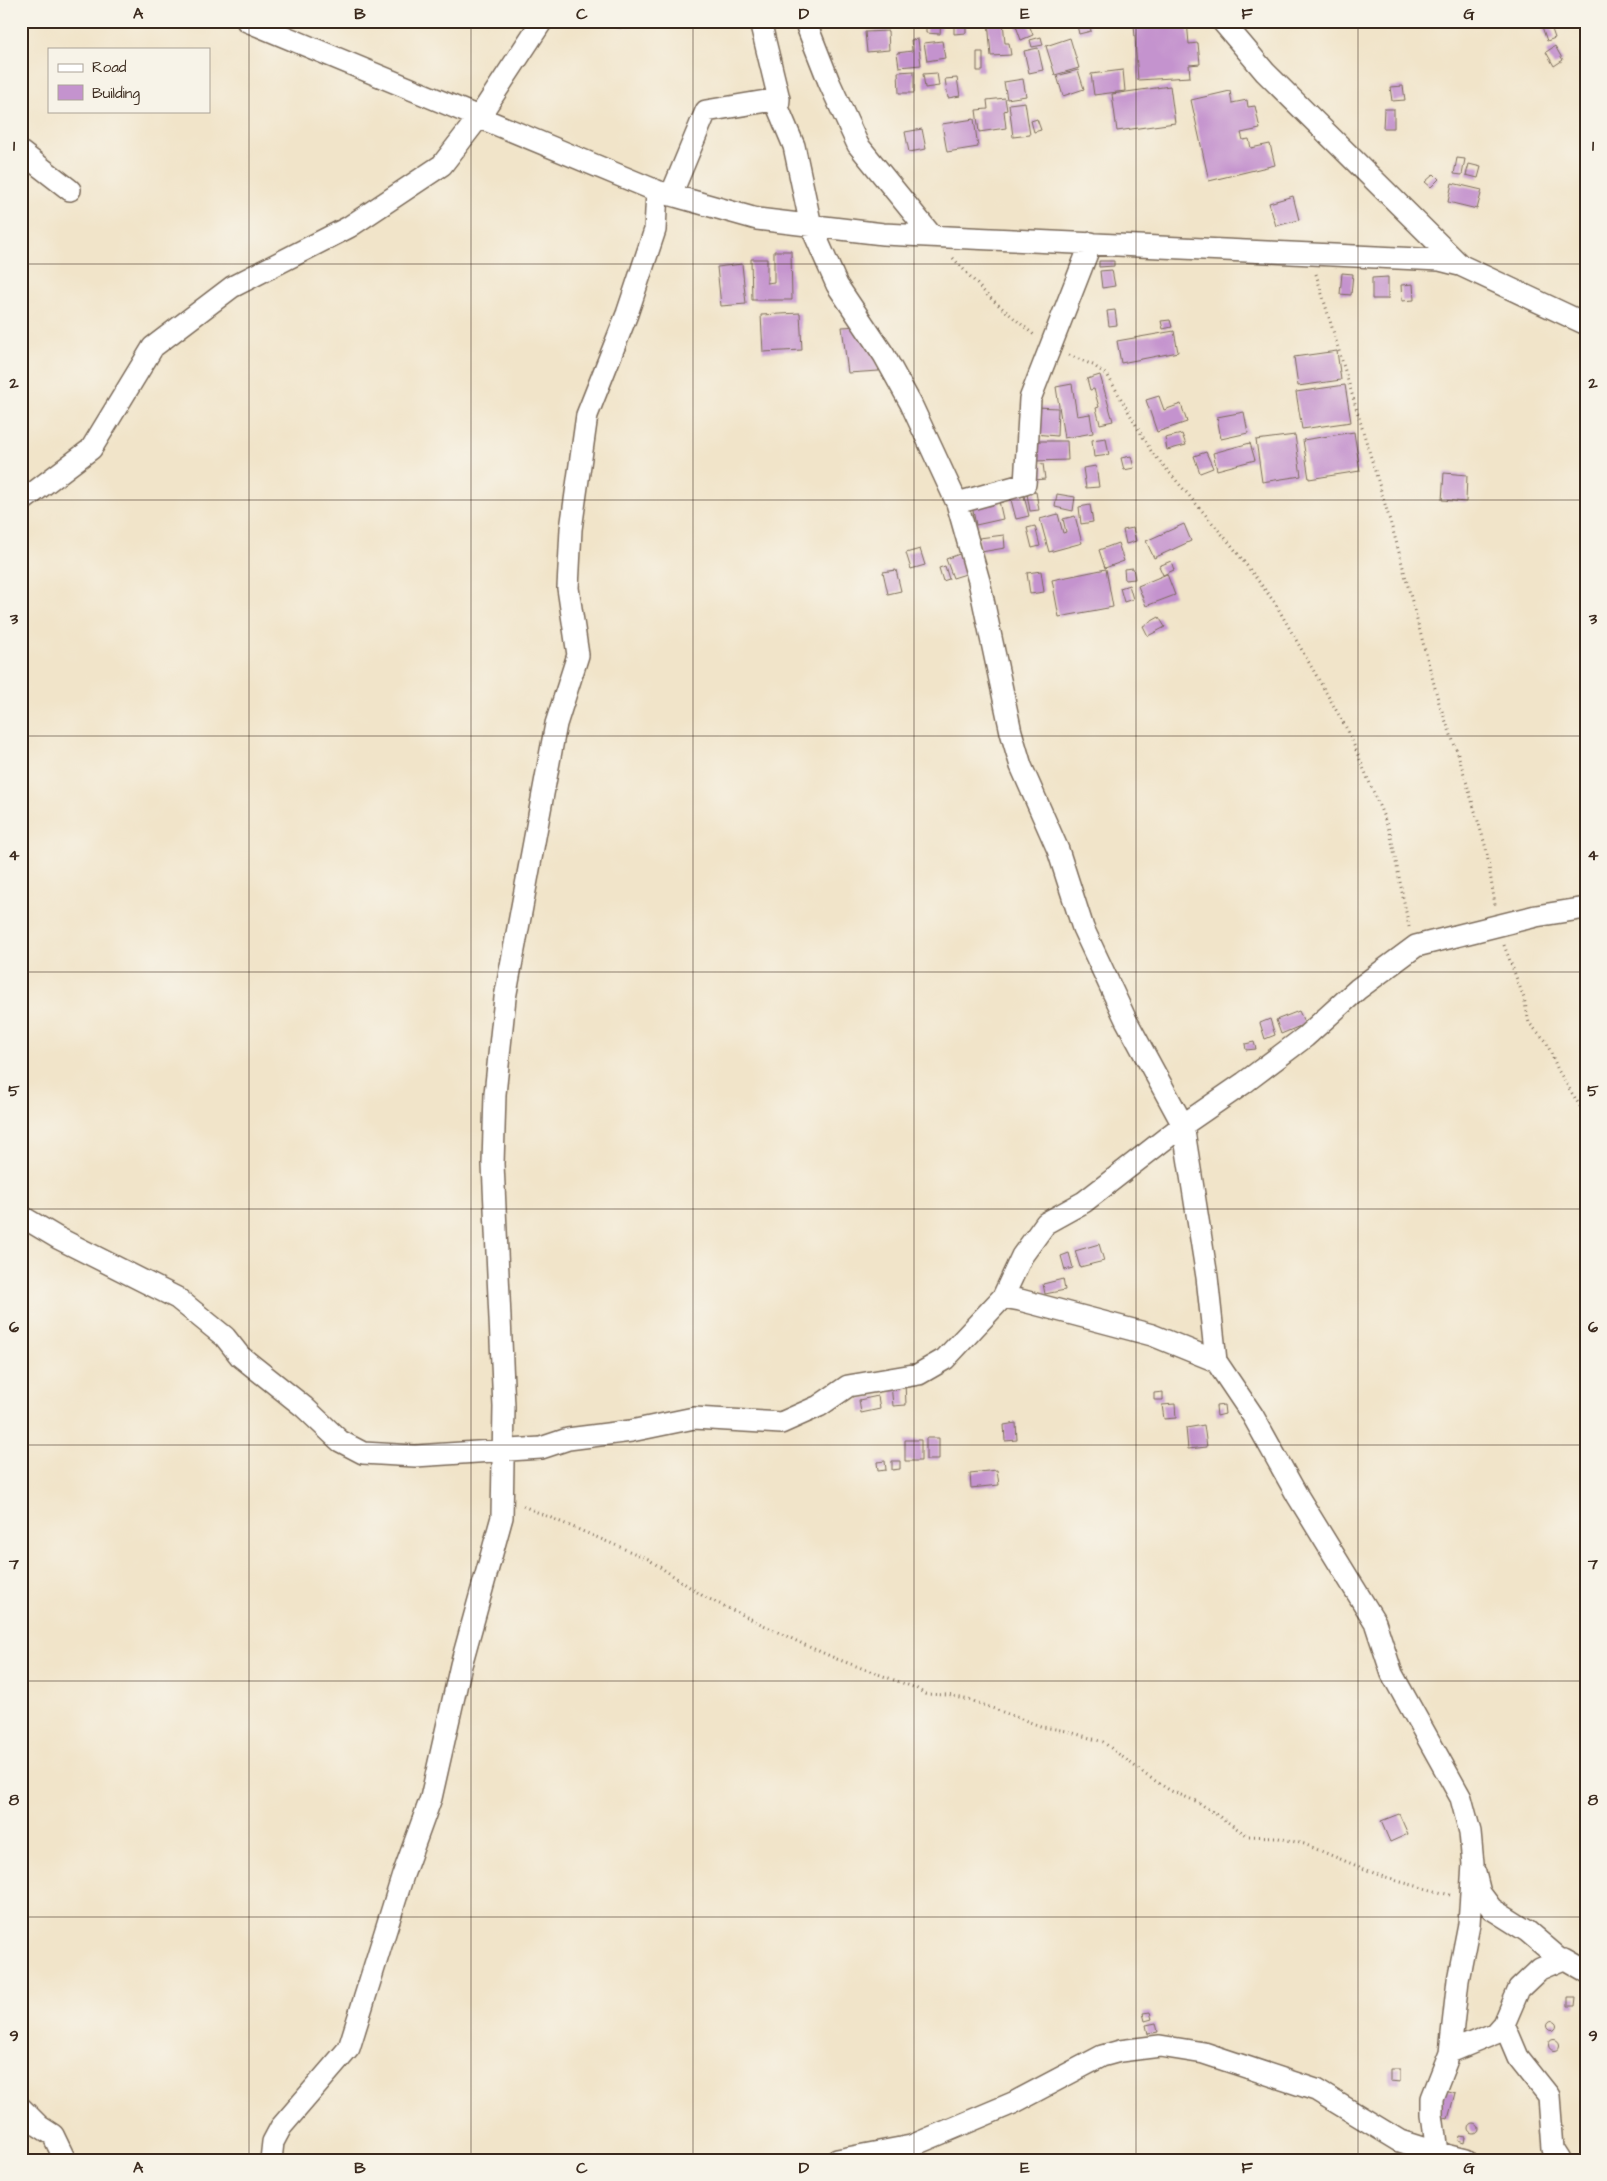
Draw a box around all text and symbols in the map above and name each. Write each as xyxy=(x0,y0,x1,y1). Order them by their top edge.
text: A xyxy=(133,3,144,25)
text: B xyxy=(354,3,366,25)
text: C xyxy=(576,3,588,25)
text: D xyxy=(799,3,810,25)
text: E xyxy=(1020,3,1030,25)
text: F xyxy=(1241,3,1253,25)
text: G xyxy=(1463,3,1475,25)
legend xyxy=(48,48,210,112)
text: Road xyxy=(92,57,127,78)
text: Building xyxy=(92,83,140,105)
text: 1 xyxy=(13,135,16,157)
text: 1 xyxy=(1592,135,1595,157)
text: 2 xyxy=(8,372,19,394)
text: 2 xyxy=(1587,372,1598,394)
text: 3 xyxy=(9,608,19,630)
text: 3 xyxy=(1588,608,1598,630)
text: 4 xyxy=(9,844,20,866)
text: 4 xyxy=(1588,844,1599,866)
text: 5 xyxy=(8,1080,20,1102)
text: 5 xyxy=(1587,1080,1599,1102)
text: 6 xyxy=(9,1316,19,1338)
text: 6 xyxy=(1588,1316,1598,1338)
text: 7 xyxy=(8,1553,19,1575)
text: 7 xyxy=(1587,1553,1598,1575)
text: 8 xyxy=(9,1789,20,1811)
text: 8 xyxy=(1588,1789,1599,1811)
text: 9 xyxy=(9,2025,19,2047)
text: 9 xyxy=(1588,2025,1598,2047)
text: A xyxy=(133,2157,144,2179)
text: B xyxy=(354,2157,366,2179)
text: C xyxy=(576,2157,588,2179)
text: D xyxy=(799,2157,810,2179)
text: E xyxy=(1020,2157,1030,2179)
text: F xyxy=(1241,2157,1253,2179)
text: G xyxy=(1463,2157,1475,2179)

